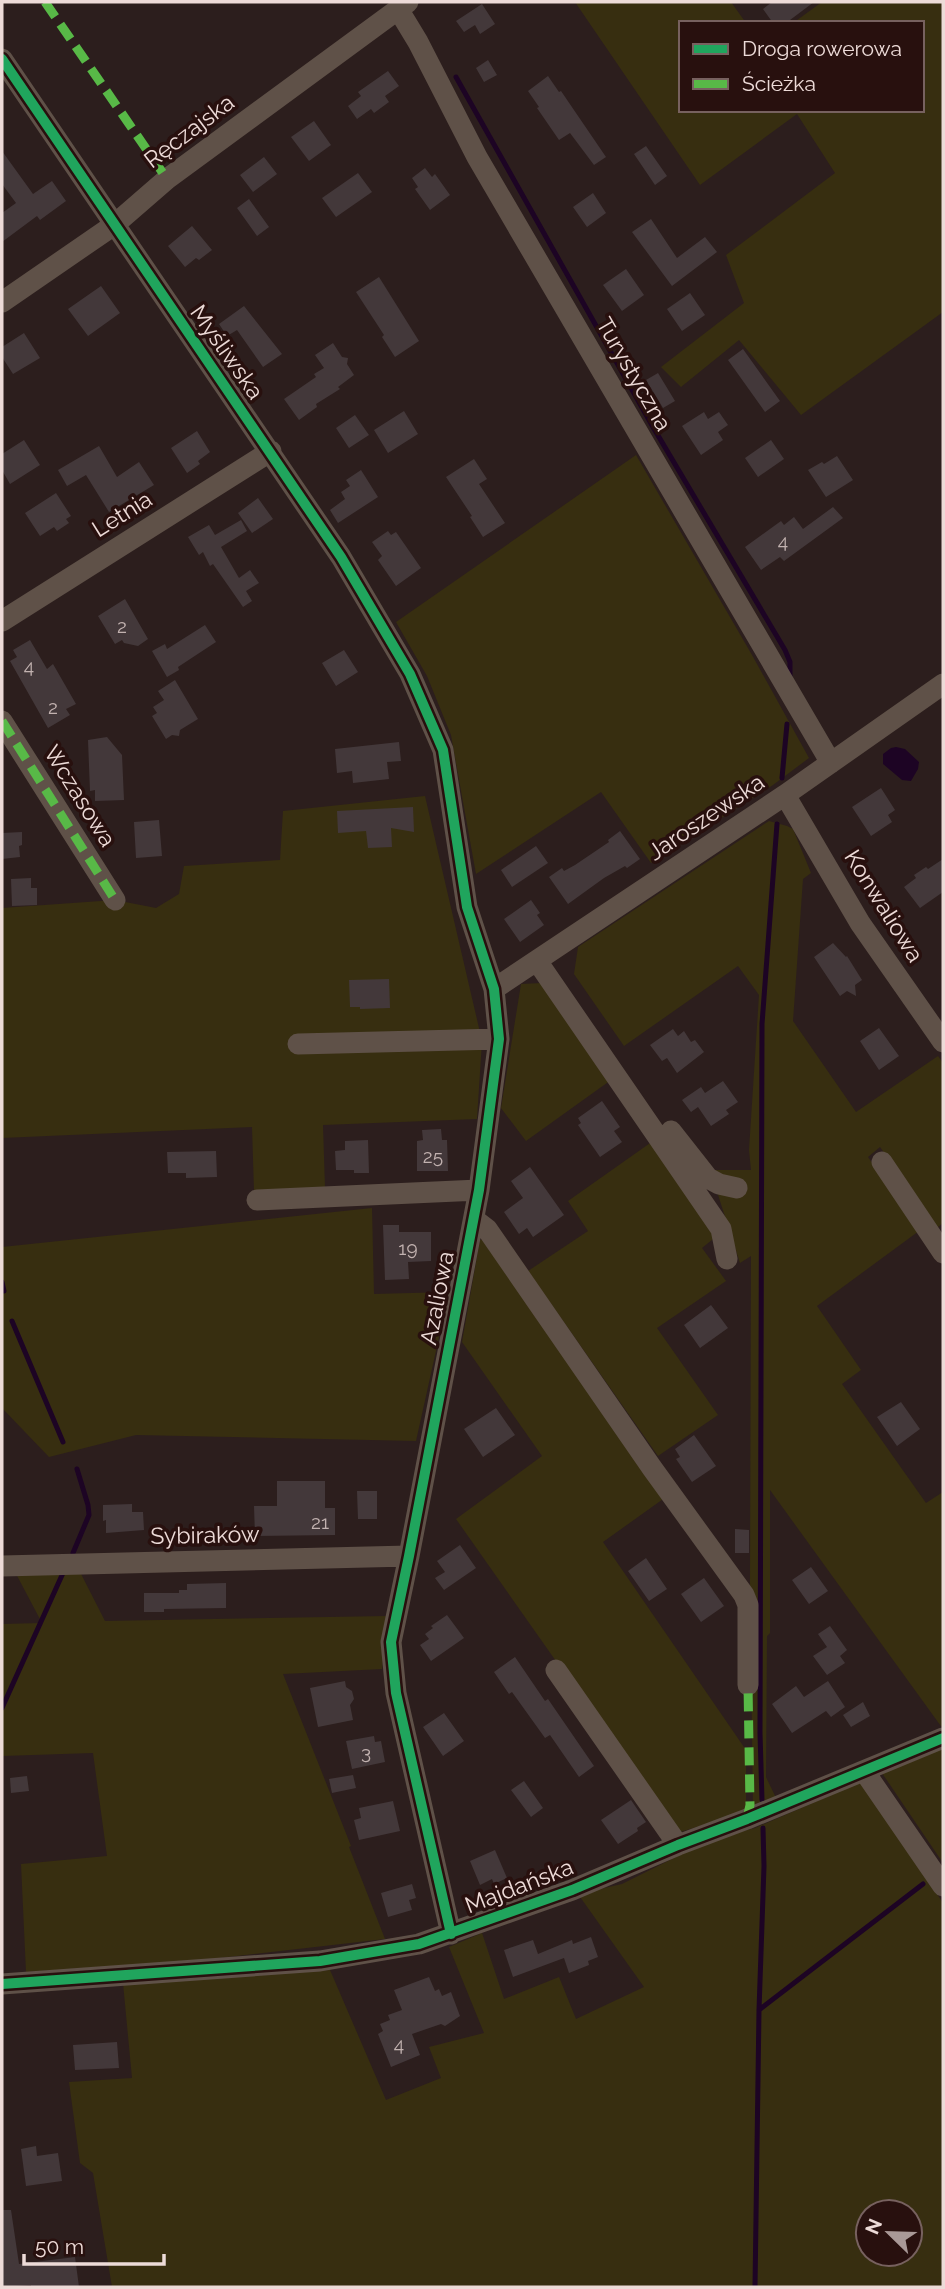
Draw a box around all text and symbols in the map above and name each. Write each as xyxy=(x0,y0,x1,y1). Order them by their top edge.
legend xyxy=(679,21,924,112)
text: Droga rowerowa xyxy=(742,36,902,61)
text: Ścieżka xyxy=(742,71,816,96)
street label: Ręczajska xyxy=(138,88,239,173)
street label: Myśliwska xyxy=(185,299,270,404)
street label: Turystyczna xyxy=(591,312,678,435)
street label: Letnia xyxy=(87,485,157,542)
house number: 4 xyxy=(778,530,788,552)
house number: 2 xyxy=(117,615,127,637)
house number: 4 xyxy=(24,655,34,677)
house number: 2 xyxy=(48,696,58,718)
street label: Wczasowa xyxy=(39,740,122,851)
street label: Jaroszewska xyxy=(642,768,769,865)
street label: Konwaliowa xyxy=(839,845,930,967)
house number: 25 xyxy=(423,1145,443,1167)
house number: 19 xyxy=(398,1237,418,1259)
street label: Azaliowa xyxy=(414,1249,459,1347)
house number: 21 xyxy=(311,1511,329,1533)
street label: Sybiraków xyxy=(150,1520,260,1549)
house number: 3 xyxy=(361,1741,371,1763)
street label: Majdańska xyxy=(461,1853,577,1919)
house number: 4 xyxy=(394,2033,404,2055)
north arrow xyxy=(854,2198,924,2268)
text: N xyxy=(860,2215,886,2237)
scale bar xyxy=(24,2222,164,2266)
text: 50 m xyxy=(35,2234,84,2259)

